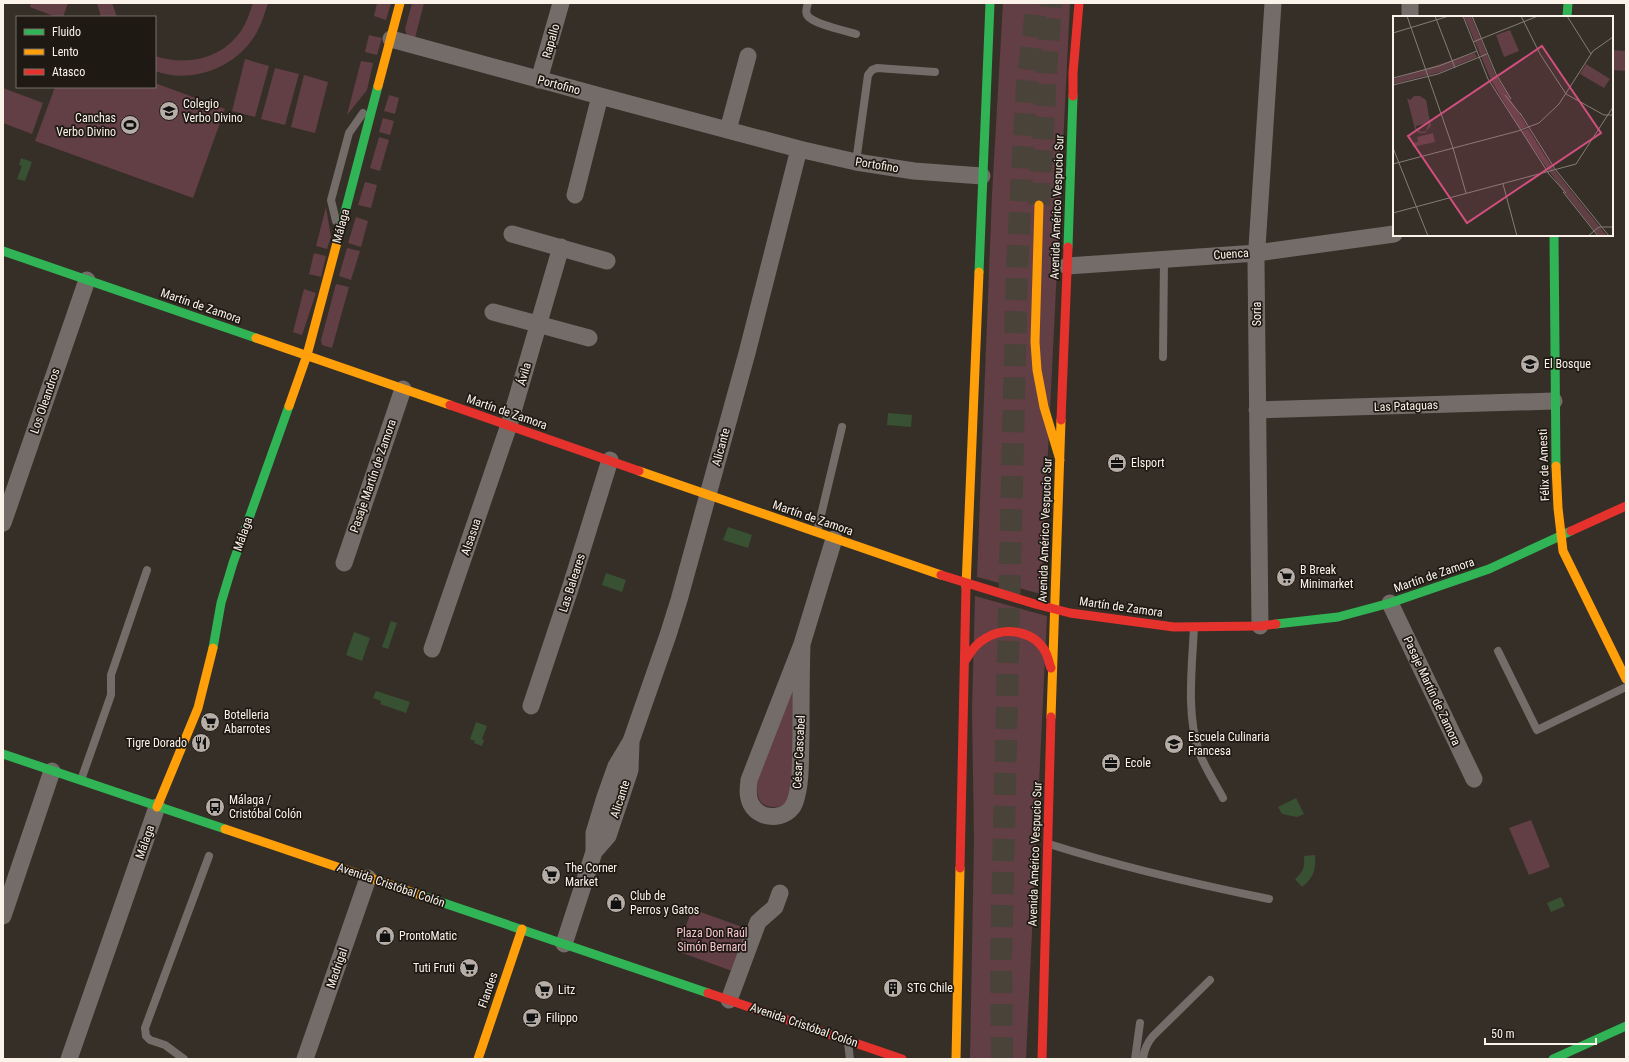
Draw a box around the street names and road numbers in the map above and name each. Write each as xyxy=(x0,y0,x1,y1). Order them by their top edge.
street label: Rapallo xyxy=(539,22,563,60)
street label: Portofino xyxy=(536,73,582,97)
street label: Avenida Américo Vespucio Sur xyxy=(1047,134,1067,280)
street label: Portofino xyxy=(854,155,900,175)
street label: Málaga xyxy=(330,207,352,245)
street label: Cuenca xyxy=(1213,246,1249,262)
street label: Martín de Zamora xyxy=(159,286,243,326)
street label: Soria xyxy=(1250,302,1264,326)
street label: Ávila xyxy=(513,360,534,387)
street label: Los Oleandros xyxy=(27,367,63,435)
street label: Martín de Zamora xyxy=(465,392,549,432)
street label: Las Pataguas xyxy=(1374,398,1438,414)
street label: Pasaje Martín de Zamora xyxy=(347,417,399,535)
street label: Alicante xyxy=(709,426,733,468)
street label: Félix de Amesti xyxy=(1536,429,1552,501)
street label: Avenida Américo Vespucio Sur xyxy=(1035,457,1055,603)
street label: Martín de Zamora xyxy=(771,498,855,538)
street label: Málaga xyxy=(231,515,255,553)
street label: Alsasua xyxy=(458,517,484,557)
street label: Las Baleares xyxy=(556,552,588,614)
street label: Martín de Zamora xyxy=(1392,555,1476,595)
street label: Martín de Zamora xyxy=(1078,594,1164,620)
street label: Pasaje Martín de Zamora xyxy=(1401,634,1464,748)
street label: César Cascabel xyxy=(790,715,808,789)
street label: Alicante xyxy=(607,778,633,820)
street label: Avenida Américo Vespucio Sur xyxy=(1025,781,1045,927)
street label: Málaga xyxy=(133,823,157,861)
street label: Avenida Cristóbal Colón xyxy=(335,860,447,910)
street label: Madrigal xyxy=(324,946,350,990)
street label: Flandes xyxy=(475,970,501,1010)
street label: Avenida Cristóbal Colón xyxy=(748,1000,860,1050)

